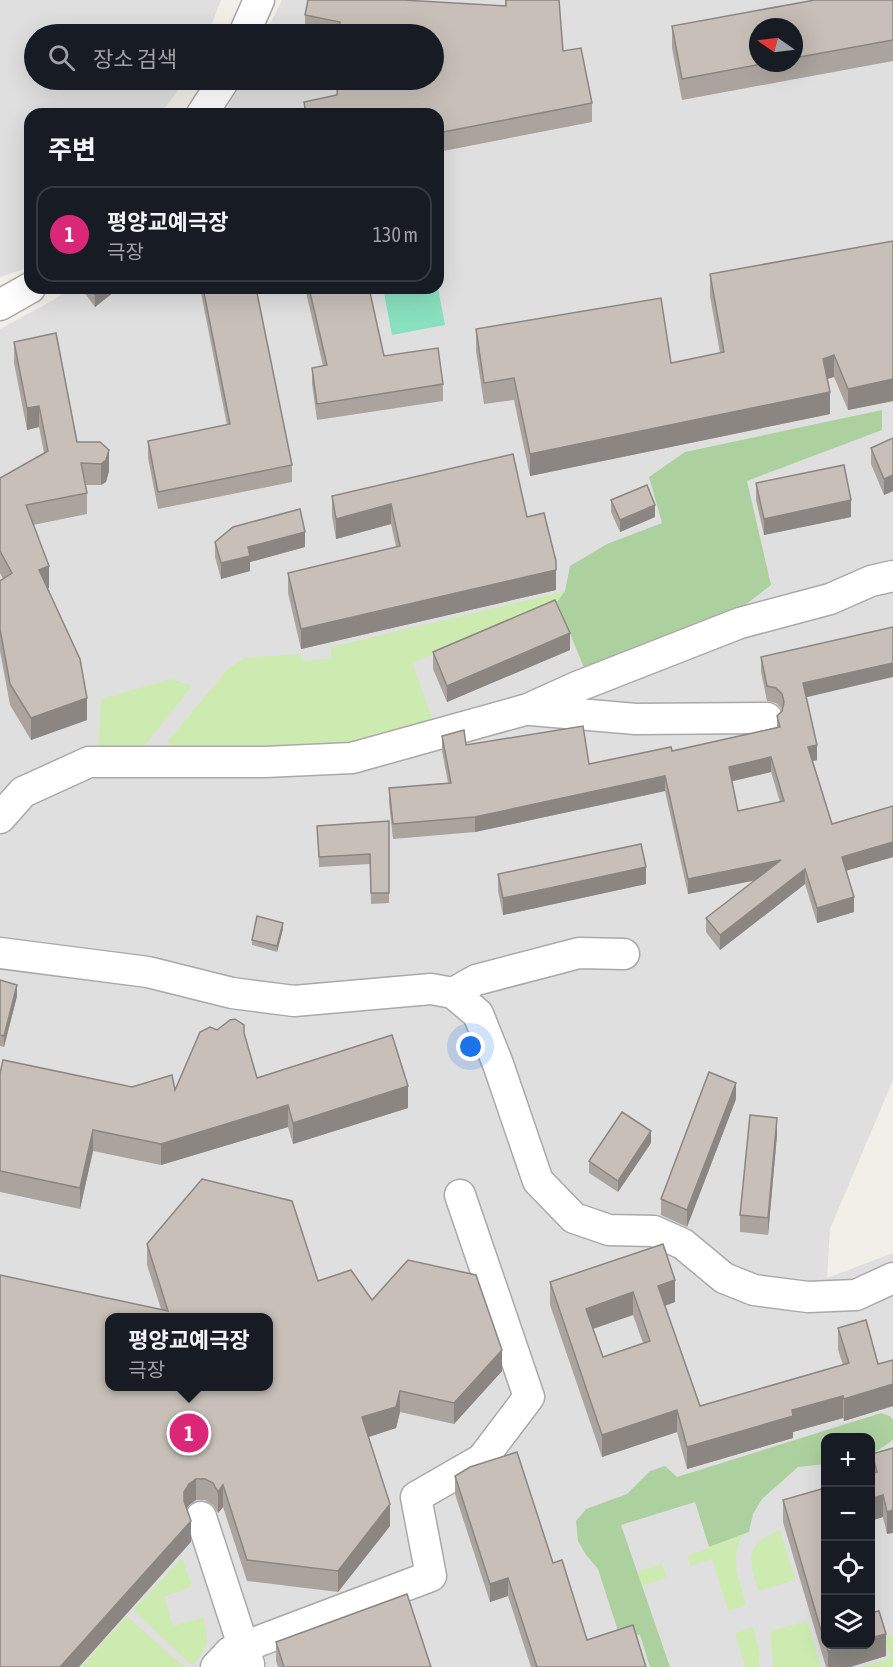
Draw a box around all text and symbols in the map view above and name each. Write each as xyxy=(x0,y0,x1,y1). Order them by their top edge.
north arrow xyxy=(749,18,803,72)
search box xyxy=(24,24,444,90)
icon: search xyxy=(45,41,78,74)
text: 장소 검색 xyxy=(93,46,177,72)
text: 주변 xyxy=(48,135,96,165)
text: 평양교예극장 xyxy=(107,209,228,235)
text: 1 xyxy=(65,223,74,246)
text: 130 m xyxy=(373,223,418,246)
text: 극장 xyxy=(107,240,144,263)
your location xyxy=(456,1032,485,1061)
popup xyxy=(105,1313,273,1391)
text: 평양교예극장 xyxy=(128,1327,250,1353)
text: 극장 xyxy=(128,1358,165,1381)
pin: 1 xyxy=(170,1410,208,1456)
map controls xyxy=(821,1433,875,1649)
button: + xyxy=(821,1433,875,1487)
button: − xyxy=(821,1487,875,1541)
button: locate xyxy=(821,1541,875,1595)
button: layers xyxy=(821,1595,875,1649)

